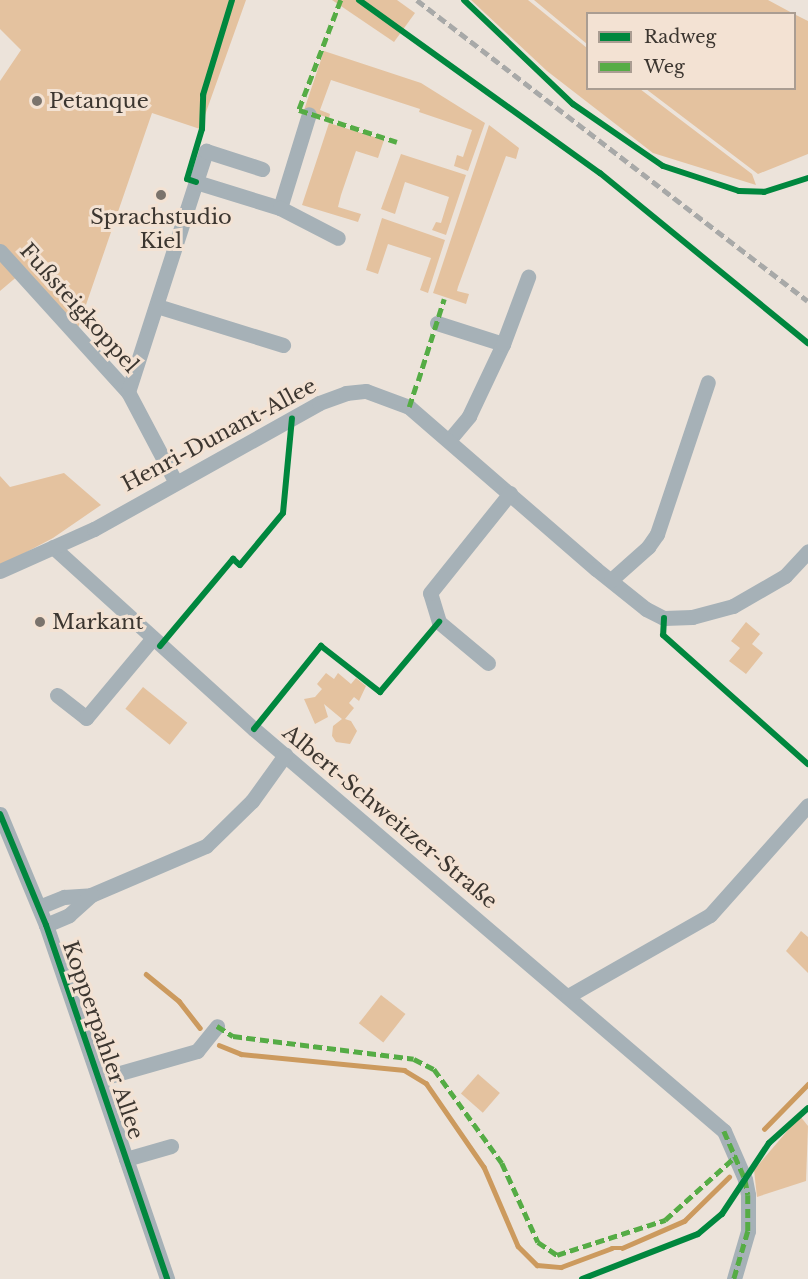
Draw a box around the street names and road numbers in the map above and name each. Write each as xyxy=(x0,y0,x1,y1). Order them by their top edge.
street label: Fußsteigkoppel xyxy=(14,238,144,378)
street label: Henri-Dunant-Allee xyxy=(118,373,320,497)
street label: Albert-Schweitzer-Straße xyxy=(278,720,502,914)
street label: Kopperpahler Allee xyxy=(57,937,149,1143)

